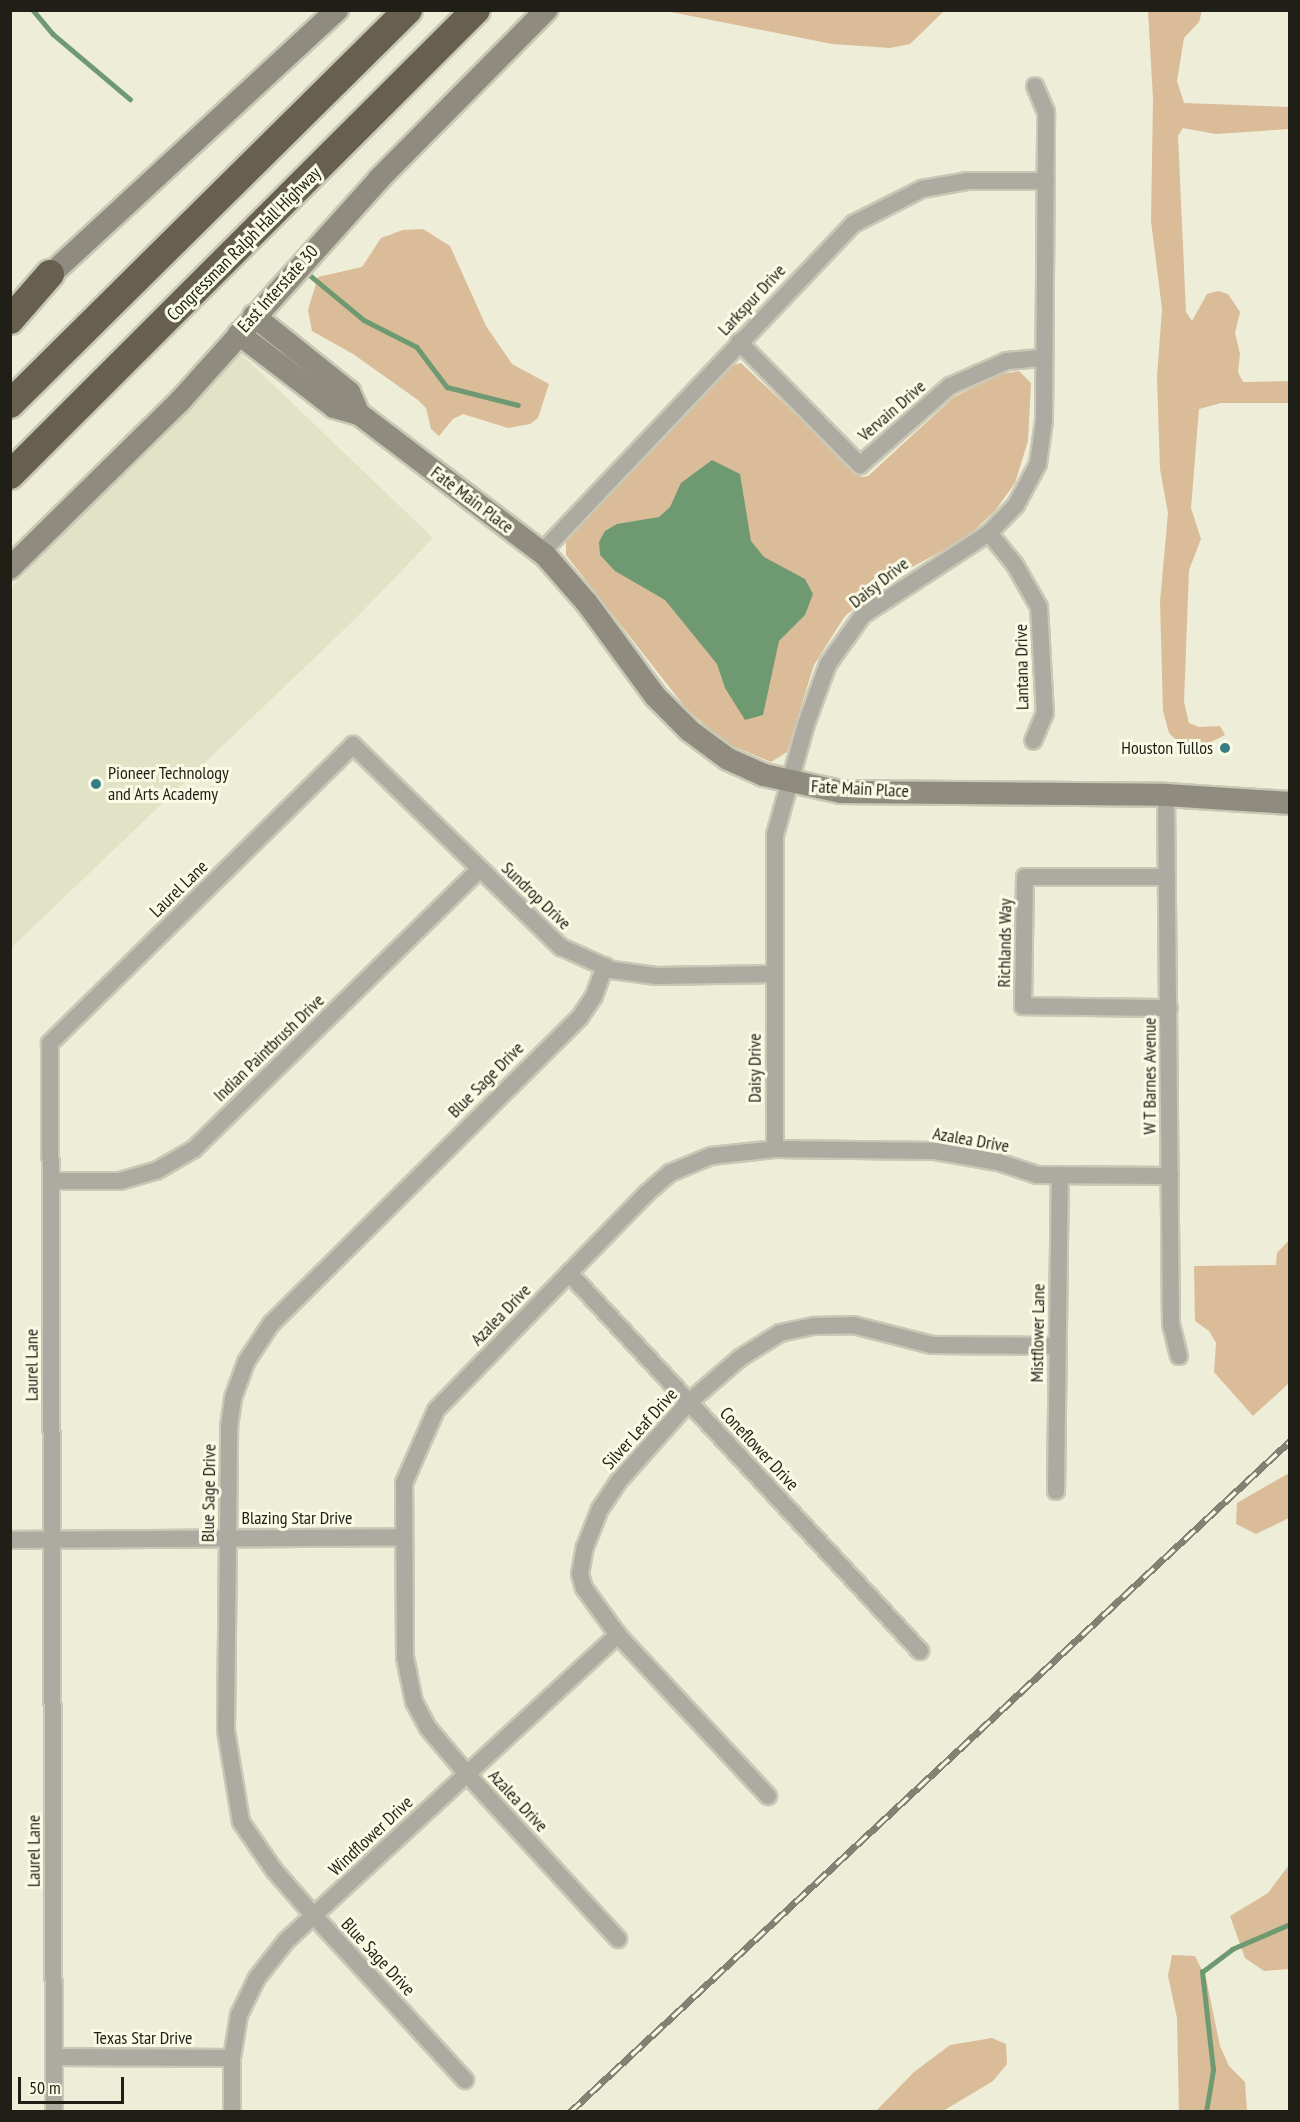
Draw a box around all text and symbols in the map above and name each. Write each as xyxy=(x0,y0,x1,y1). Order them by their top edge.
street label: Congressman Ralph Hall Highway xyxy=(163,163,325,325)
street label: East Interstate 30 xyxy=(233,241,323,337)
street label: Larkspur Drive xyxy=(714,260,790,340)
street label: Vervain Drive xyxy=(854,376,930,446)
street label: Fate Main Place xyxy=(426,462,518,538)
street label: Daisy Drive xyxy=(845,553,913,613)
street label: Lantana Drive xyxy=(1010,624,1034,710)
place label: Houston Tullos xyxy=(1121,737,1213,759)
marker: Houston Tullos xyxy=(1218,741,1232,755)
place label: Pioneer Technology and Arts Academy xyxy=(108,763,229,806)
street label: Fate Main Place xyxy=(810,776,910,802)
marker: Pioneer Technology and Arts Academy xyxy=(89,777,103,791)
street label: Laurel Lane xyxy=(145,856,213,922)
street label: Sundrop Drive xyxy=(497,858,575,934)
street label: Richlands Way xyxy=(993,898,1017,988)
street label: Indian Paintbrush Drive xyxy=(209,990,329,1106)
street label: W T Barnes Avenue xyxy=(1139,1016,1161,1136)
street label: Daisy Drive xyxy=(744,1033,766,1103)
street label: Blue Sage Drive xyxy=(444,1038,528,1122)
street label: Azalea Drive xyxy=(931,1123,1011,1157)
street label: Azalea Drive xyxy=(466,1280,536,1350)
street label: Mistflower Lane xyxy=(1026,1283,1050,1383)
street label: Laurel Lane xyxy=(21,1329,43,1401)
street label: Silver Leaf Drive xyxy=(598,1384,682,1474)
street label: Coneflower Drive xyxy=(715,1403,803,1495)
street label: Blue Sage Drive xyxy=(197,1444,221,1542)
street label: Blazing Star Drive xyxy=(241,1507,353,1529)
street label: Azalea Drive xyxy=(484,1765,552,1837)
street label: Windflower Drive xyxy=(324,1792,418,1880)
street label: Laurel Lane xyxy=(23,1815,45,1887)
street label: Blue Sage Drive xyxy=(337,1914,419,2000)
street label: Texas Star Drive xyxy=(93,2027,193,2049)
scale bar xyxy=(21,2065,128,2103)
text: 50 m xyxy=(29,2076,61,2099)

